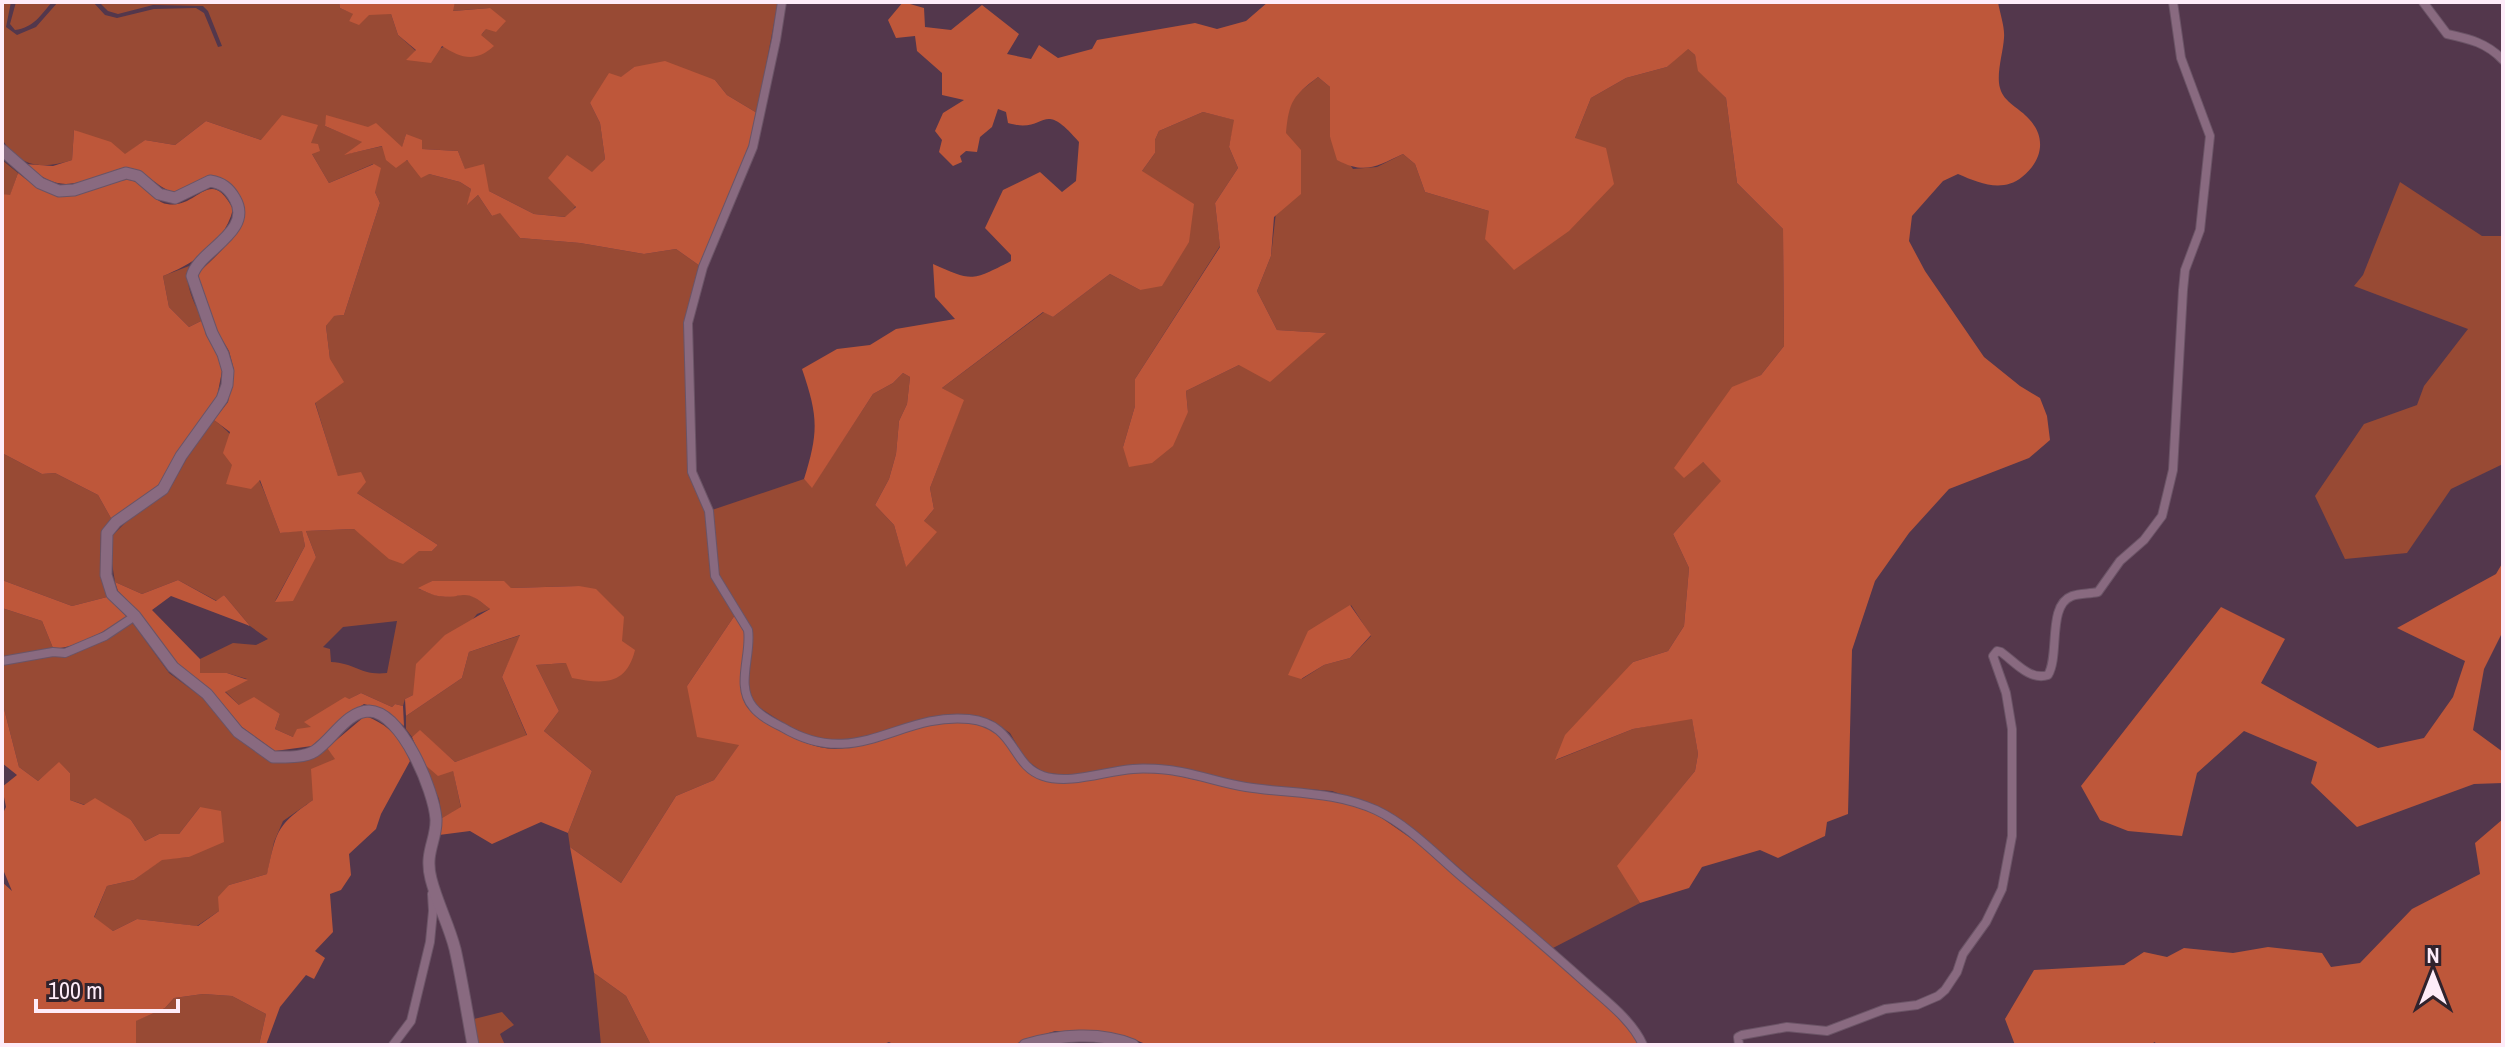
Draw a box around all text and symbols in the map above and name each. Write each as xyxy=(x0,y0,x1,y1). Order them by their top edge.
north arrow xyxy=(2393,935,2473,1015)
text: N xyxy=(2426,940,2440,970)
scale bar xyxy=(36,963,178,1013)
text: 100 m xyxy=(48,974,103,1006)

